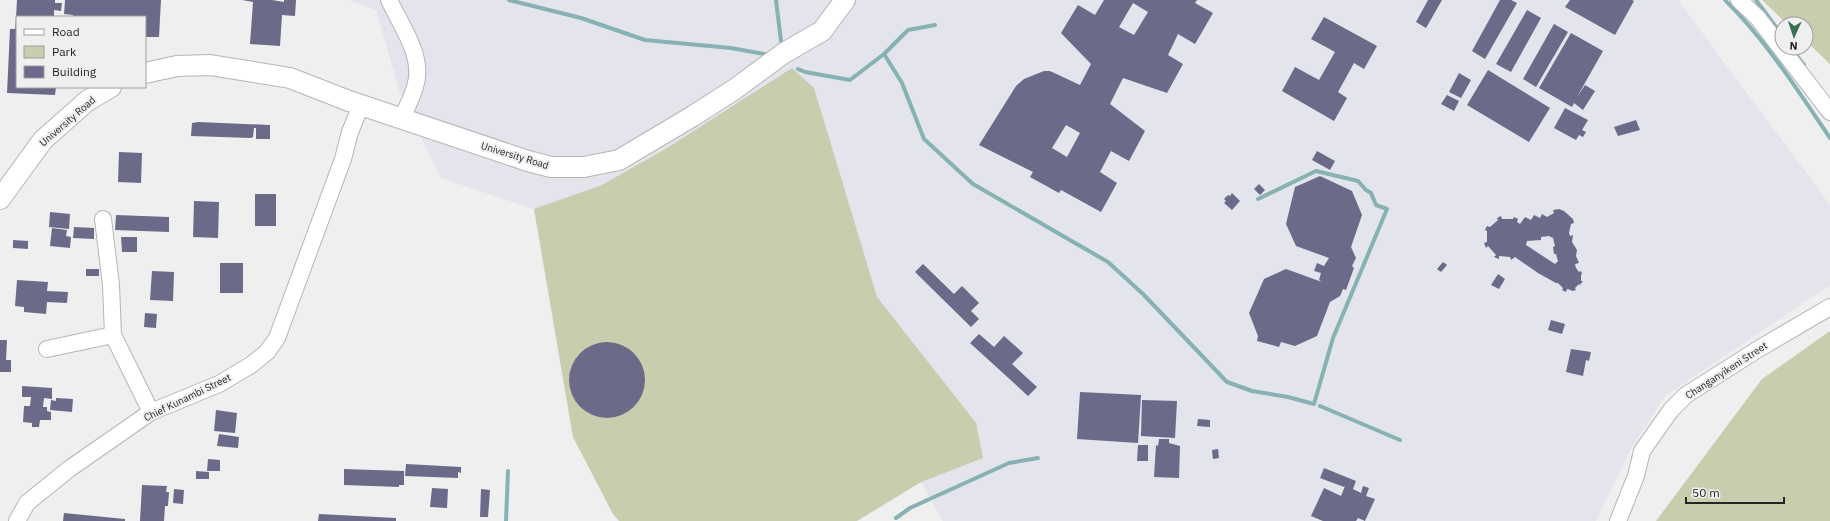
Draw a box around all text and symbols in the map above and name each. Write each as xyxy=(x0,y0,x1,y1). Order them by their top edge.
legend xyxy=(16,16,146,88)
north arrow xyxy=(1774,16,1814,56)
text: Road xyxy=(52,24,80,39)
text: N xyxy=(1789,39,1798,53)
text: Park xyxy=(52,44,77,59)
text: Building xyxy=(52,64,97,79)
street label: University Road xyxy=(37,93,98,149)
street label: University Road xyxy=(479,139,550,172)
street label: Changanyikeni Street xyxy=(1683,339,1770,402)
street label: Chief Kunambi Street xyxy=(142,371,233,424)
scale bar xyxy=(1686,479,1784,505)
text: 50 m xyxy=(1692,485,1720,500)

